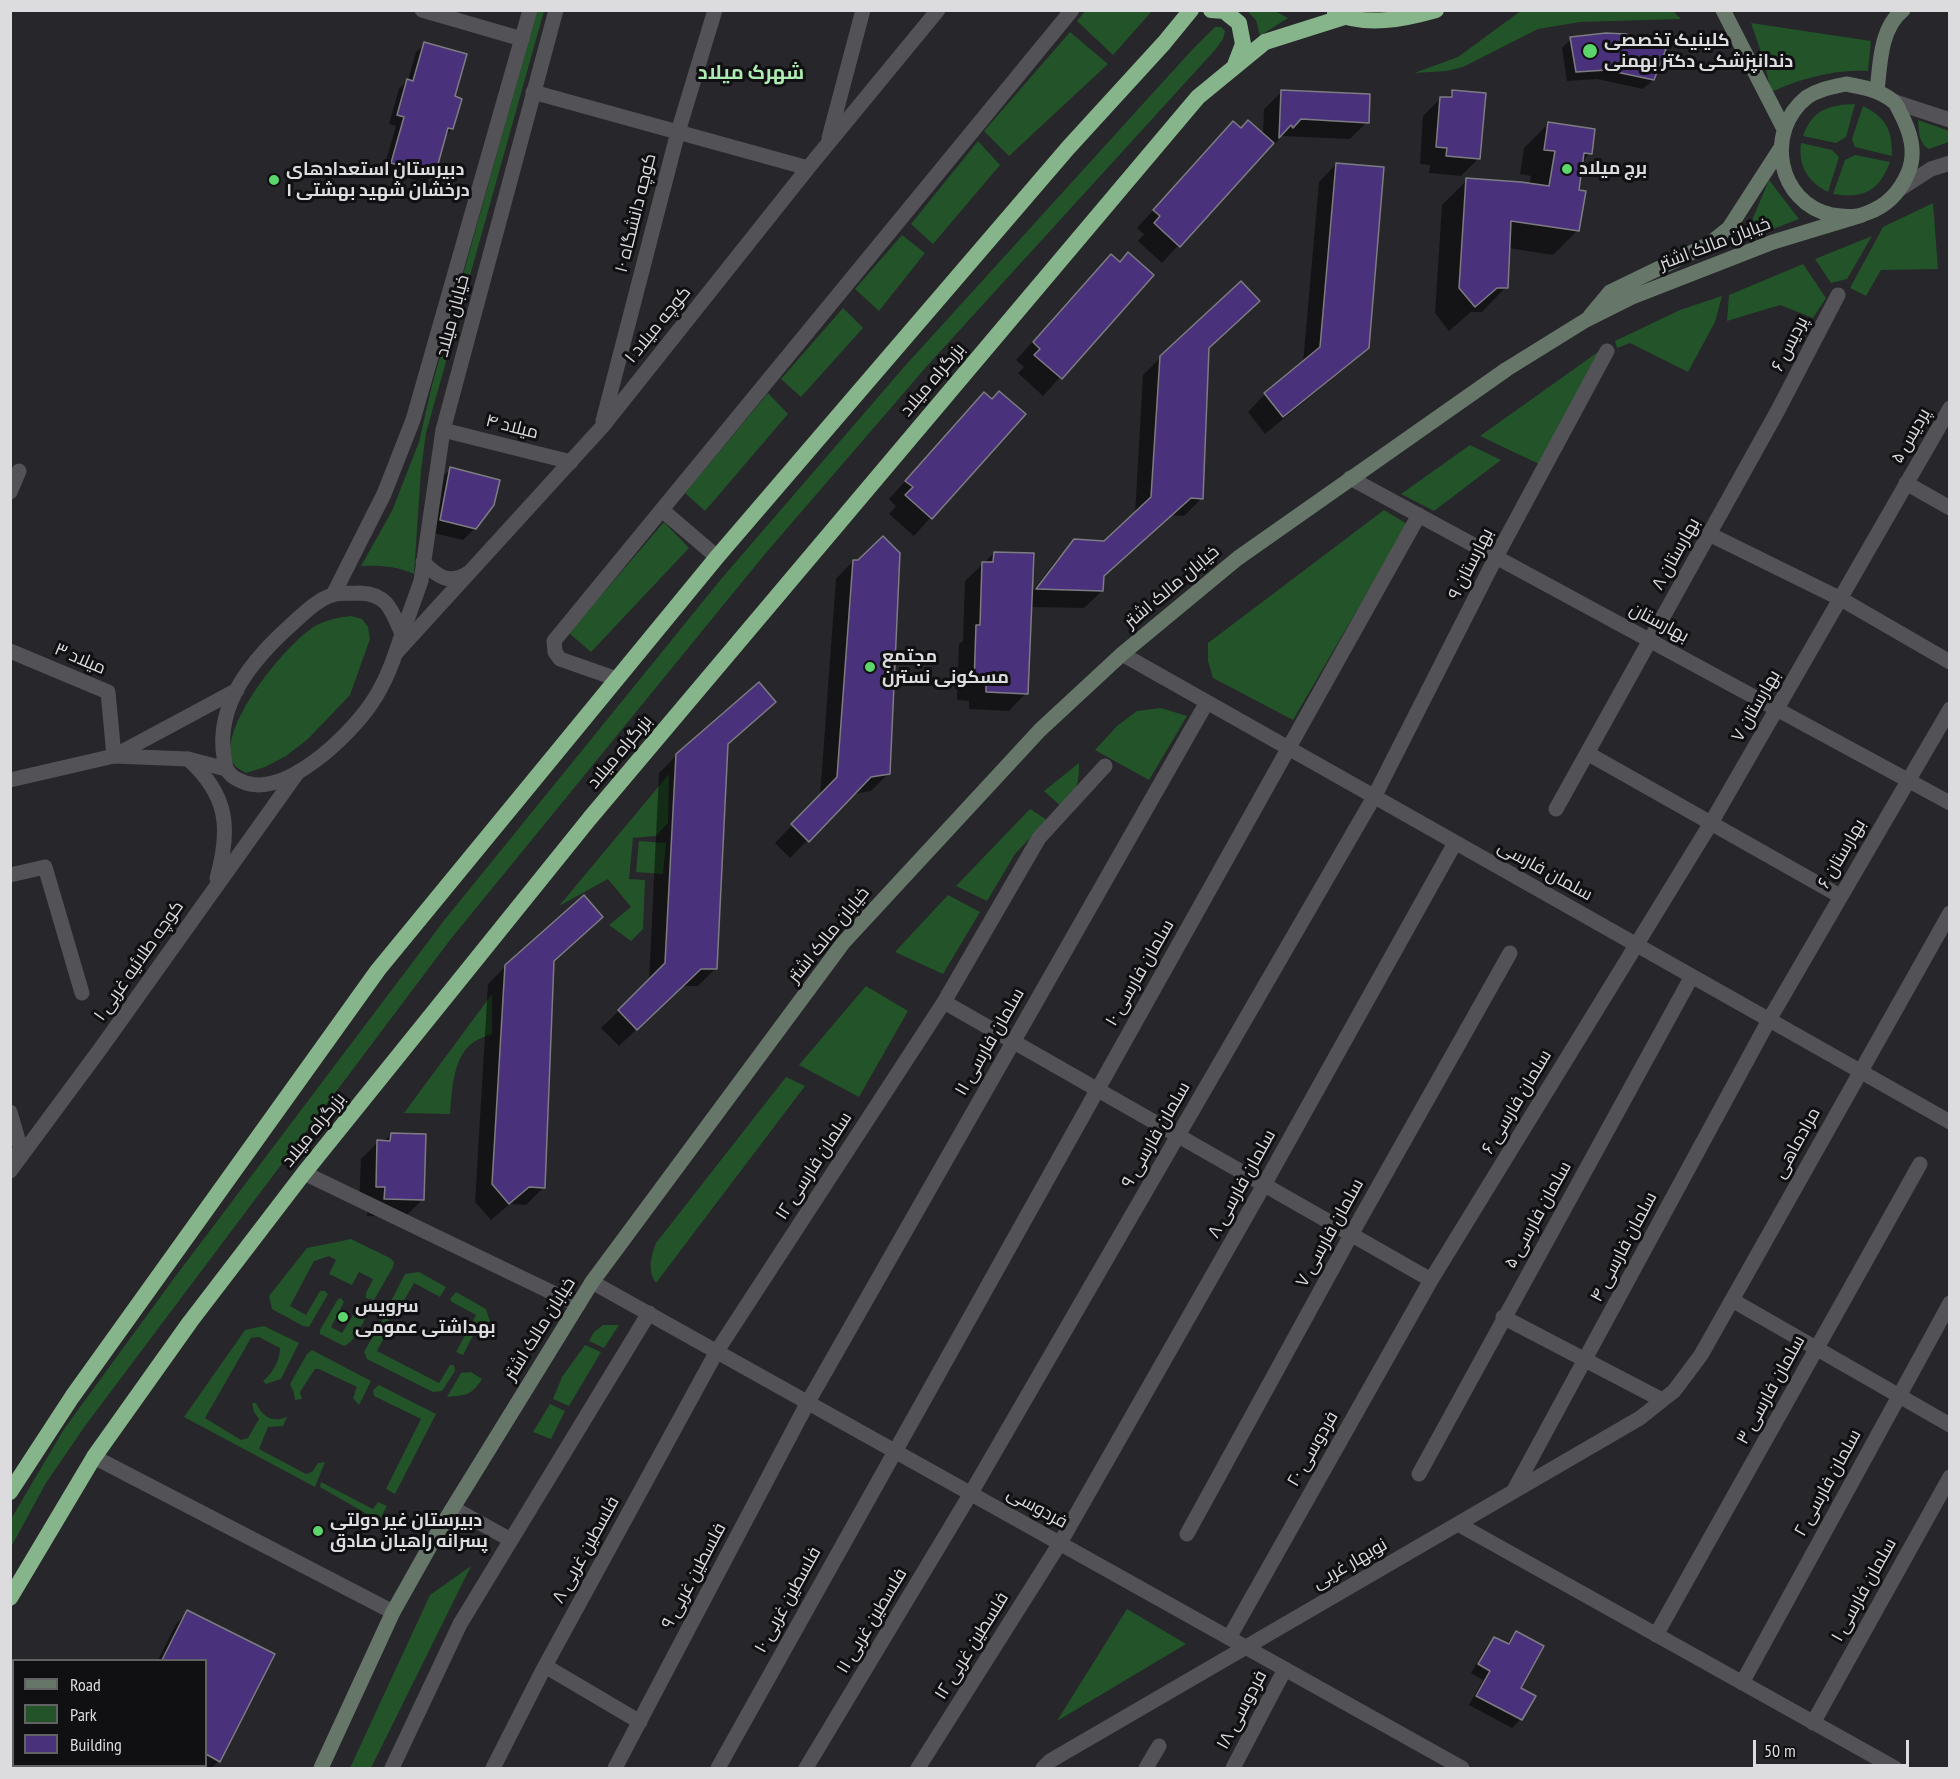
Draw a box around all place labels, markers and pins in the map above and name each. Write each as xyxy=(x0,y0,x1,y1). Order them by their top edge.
place label: کلینیک تخصصی دندانپزشکی دکتر بهمنی xyxy=(1604,30,1793,72)
marker: کلینیک تخصصی دندانپزشکی دکتر بهمنی xyxy=(1581,42,1599,60)
place label: برج میلاد xyxy=(1579,158,1647,180)
place label: دبیرستان استعدادهای درخشان شهید بهشتی ۱ xyxy=(286,159,470,201)
marker: برج میلاد xyxy=(1560,162,1574,176)
marker: دبیرستان استعدادهای درخشان شهید بهشتی ۱ xyxy=(267,173,281,187)
place label: مجتمع مسکونی نسترن xyxy=(882,646,1009,688)
marker: مجتمع مسکونی نسترن xyxy=(863,660,877,674)
place label: سرویس بهداشتی عمومی xyxy=(355,1296,496,1338)
marker: سرویس بهداشتی عمومی xyxy=(336,1310,350,1324)
place label: دبیرستان غیر دولتی پسرانه راهیان صادق xyxy=(330,1510,488,1552)
marker: دبیرستان غیر دولتی پسرانه راهیان صادق xyxy=(311,1524,325,1538)

